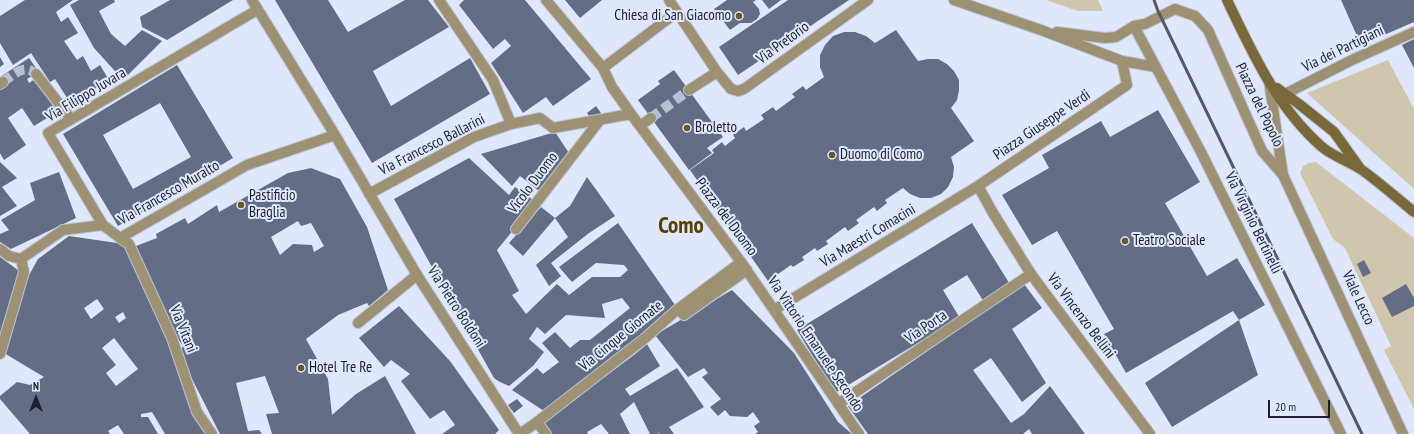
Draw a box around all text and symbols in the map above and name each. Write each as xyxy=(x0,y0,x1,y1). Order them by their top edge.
place label: Chiesa di San Giacomo xyxy=(614,7,731,25)
marker: Chiesa di San Giacomo xyxy=(734,11,744,21)
street label: Via Pretorio xyxy=(753,18,813,68)
street label: Via dei Partigiani xyxy=(1299,22,1387,76)
street label: Piazza del Popolo xyxy=(1231,60,1287,150)
street label: Via Filippo Juvara xyxy=(43,64,129,126)
street label: Piazza Giuseppe Verdi xyxy=(990,86,1094,164)
street label: Via Francesco Ballarini xyxy=(376,111,488,179)
place label: Broletto xyxy=(695,119,737,137)
marker: Broletto xyxy=(682,123,692,133)
place label: Duomo di Como xyxy=(840,146,922,164)
street label: Vicolo Duomo xyxy=(504,149,562,217)
marker: Duomo di Como xyxy=(827,150,837,160)
street label: Via Francesco Muralto xyxy=(115,157,223,229)
street label: Via Virginio Bertinelli xyxy=(1221,169,1285,277)
street label: Piazza del Duomo xyxy=(691,175,761,259)
place label: Pastificio Braglia xyxy=(249,187,295,222)
marker: Pastificio Braglia xyxy=(236,200,246,210)
street label: Via Maestri Comacini xyxy=(817,200,919,272)
district label: Como xyxy=(658,212,704,240)
place label: Teatro Sociale xyxy=(1133,232,1205,250)
marker: Teatro Sociale xyxy=(1120,236,1130,246)
street label: Via Pietro Boldoni xyxy=(423,263,489,351)
street label: Viale Lecco xyxy=(1338,268,1378,328)
street label: Via Vincenzo Bellini xyxy=(1043,270,1119,362)
street label: Via Vittorio Emanuele Secondo xyxy=(763,273,867,415)
street label: Via Cinque Giornate xyxy=(576,297,666,375)
street label: Via Vitani xyxy=(165,303,201,355)
street label: Via Porta xyxy=(902,306,950,348)
place label: Hotel Tre Re xyxy=(309,359,372,377)
marker: Hotel Tre Re xyxy=(296,363,306,373)
north arrow xyxy=(16,378,56,418)
text: N xyxy=(33,379,39,393)
scale bar xyxy=(1270,392,1332,418)
text: 20 m xyxy=(1275,399,1296,414)

